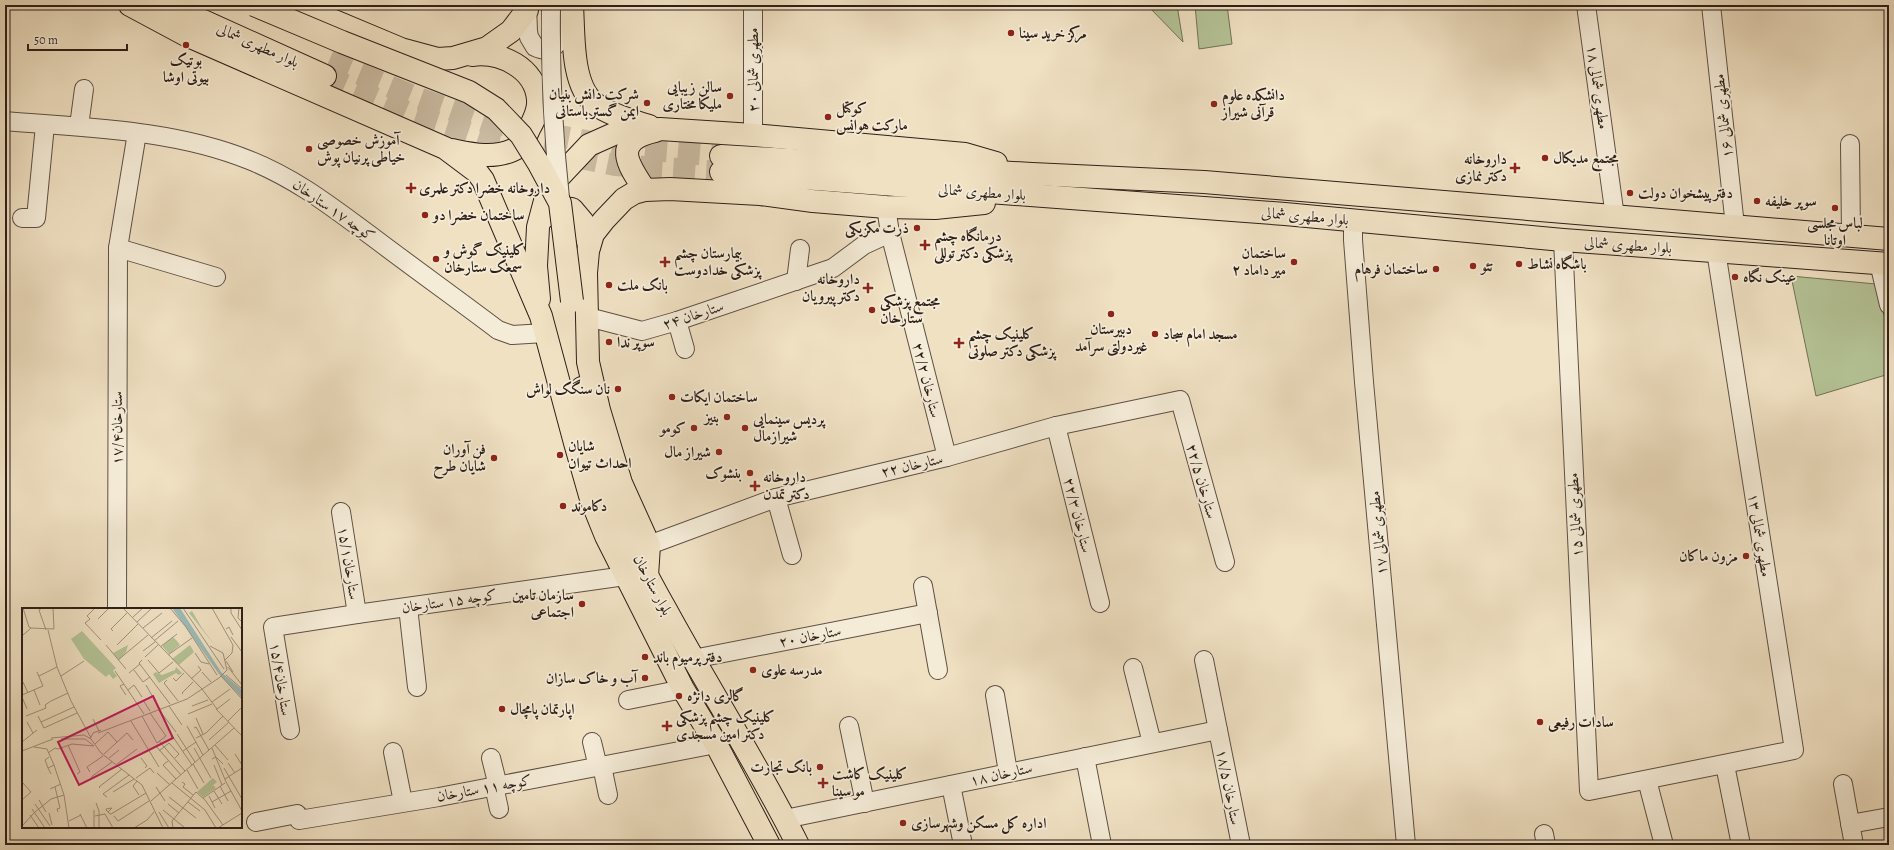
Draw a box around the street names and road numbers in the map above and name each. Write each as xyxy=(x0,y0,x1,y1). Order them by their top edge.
street label: بلوار مطهرى شمالى xyxy=(214,18,302,72)
street label: ۲۰ مطهری شمالی xyxy=(743,28,763,112)
street label: ۱۸ مطهری شمالی xyxy=(1582,44,1614,130)
street label: ۱۶ مطهری شمالی xyxy=(1709,73,1737,159)
street label: کوچه ۱۷ ستارخان xyxy=(288,174,379,247)
street label: بلوار مطهرى شمالى xyxy=(937,179,1027,205)
street label: بلوار مطهرى شمالى xyxy=(1260,202,1350,230)
street label: بلوار مطهرى شمالى xyxy=(1583,232,1673,258)
street label: ۲۴ ستارخان xyxy=(660,296,726,334)
street label: ۲۲/۲ ستارخان xyxy=(908,340,946,420)
street label: ستارخان۱۷/۴ xyxy=(107,391,127,465)
street label: ۲۲/۵ ستارخان xyxy=(1182,441,1222,521)
street label: ۲۲ ستارخان xyxy=(879,448,945,482)
street label: ۱۵ مطهری شمالی xyxy=(1563,472,1587,558)
street label: ۲۲/۳ ستارخان xyxy=(1059,475,1097,555)
street label: ۱۷ مطهری شمالی xyxy=(1364,490,1392,576)
street label: ۱۳ مطهری شمالی xyxy=(1743,492,1777,578)
street label: ستارخان۱۵/۱ xyxy=(333,525,365,601)
street label: بلوار ستارخان xyxy=(629,551,677,619)
street label: کوچه ۱۵ ستارخان xyxy=(400,584,498,619)
street label: ۲۰ ستارخان xyxy=(777,620,843,652)
street label: ستارخان۱۵/۴ xyxy=(265,641,297,717)
street label: ۱۸/۵ ستارخان xyxy=(1212,747,1246,827)
street label: ۱۸ ستارخان xyxy=(968,758,1034,790)
street label: کوچه ۱۱ ستارخان xyxy=(435,770,533,807)

